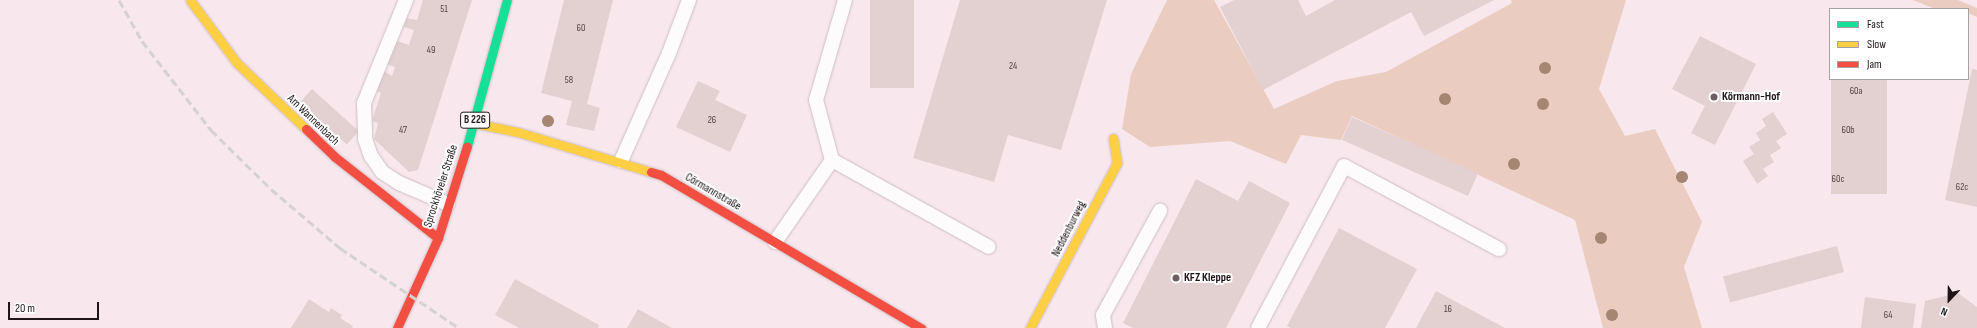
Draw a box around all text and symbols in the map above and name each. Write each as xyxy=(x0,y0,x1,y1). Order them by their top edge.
house number: 51 xyxy=(440,4,448,16)
legend xyxy=(1829,8,1969,80)
text: Fast xyxy=(1867,17,1884,32)
house number: 60 xyxy=(577,23,585,35)
text: Slow xyxy=(1867,37,1886,52)
house number: 49 xyxy=(427,45,435,57)
text: Jam xyxy=(1867,57,1882,72)
house number: 24 xyxy=(1009,61,1017,73)
house number: 58 xyxy=(565,75,573,87)
house number: 60a xyxy=(1850,86,1862,98)
place label: Körmann-Hof xyxy=(1722,90,1780,104)
street label: Am Wannenbach xyxy=(284,92,342,148)
marker: Körmann-Hof xyxy=(1709,92,1719,102)
road number: B 226 xyxy=(460,111,490,129)
house number: 26 xyxy=(708,115,716,127)
house number: 47 xyxy=(399,125,407,137)
house number: 60b xyxy=(1842,125,1854,137)
street label: Sprockhöveler Straße xyxy=(421,143,461,229)
street label: Cörmannstraße xyxy=(682,170,744,214)
house number: 60c xyxy=(1832,174,1844,186)
house number: 62c xyxy=(1956,182,1968,194)
street label: Neddenburweg xyxy=(1049,199,1089,259)
place label: KFZ Kleppe xyxy=(1184,271,1231,285)
marker: KFZ Kleppe xyxy=(1171,273,1181,283)
north arrow xyxy=(1929,280,1969,320)
scale bar xyxy=(10,294,101,320)
text: 20 m xyxy=(15,301,35,316)
house number: 16 xyxy=(1444,304,1452,316)
text: N xyxy=(1939,304,1949,319)
house number: 64 xyxy=(1884,310,1892,322)

